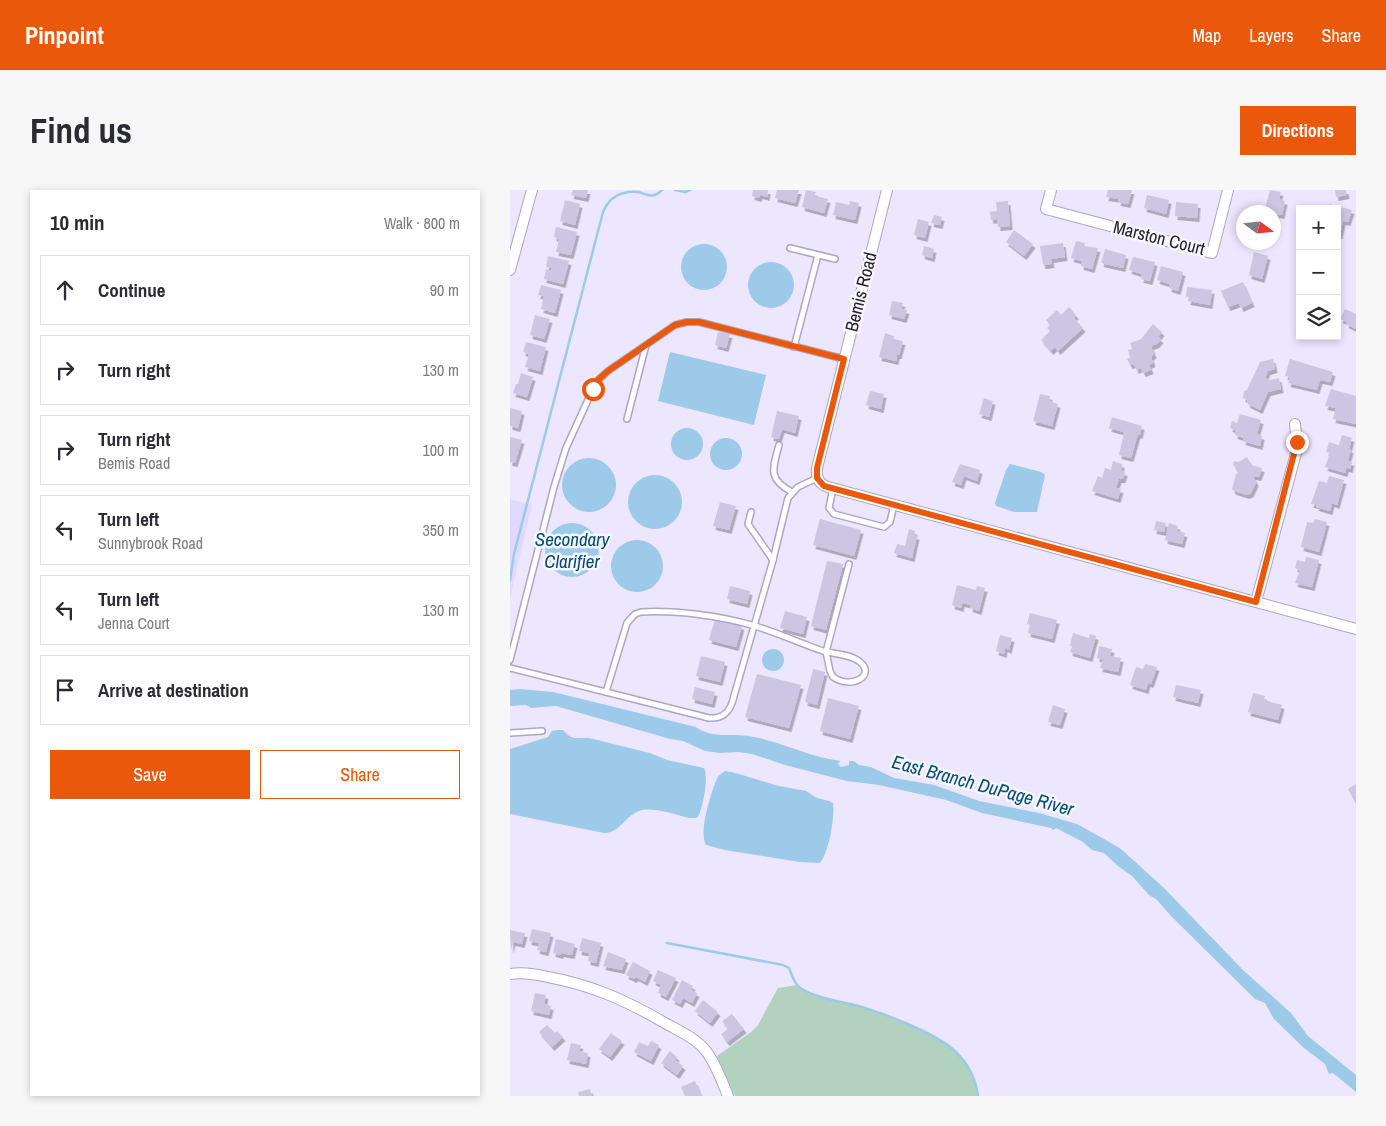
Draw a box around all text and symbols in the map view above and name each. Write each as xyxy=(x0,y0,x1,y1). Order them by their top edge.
text: Pinpoint xyxy=(25,19,104,51)
text: Map xyxy=(1193,23,1221,48)
text: Layers xyxy=(1249,23,1294,48)
text: Share xyxy=(1322,23,1361,48)
button: Directions xyxy=(1240,106,1356,155)
text: Find us xyxy=(30,107,132,154)
north arrow xyxy=(1236,205,1281,250)
map controls xyxy=(1296,205,1341,340)
button: + xyxy=(1296,205,1341,250)
text: 10 min xyxy=(50,208,105,237)
text: Walk · 800 m xyxy=(384,212,460,234)
street label: Marston Court xyxy=(1111,214,1208,261)
street label: Bemis Road xyxy=(839,249,882,334)
button: − xyxy=(1296,250,1341,295)
icon: ahead xyxy=(51,276,79,304)
text: Continue xyxy=(98,277,166,303)
text: 90 m xyxy=(430,279,459,301)
button: layers xyxy=(1296,295,1341,340)
icon: right xyxy=(51,356,79,384)
text: Turn right xyxy=(98,357,170,383)
text: 130 m xyxy=(423,359,459,381)
route start xyxy=(582,378,605,401)
text: Turn right xyxy=(98,426,170,452)
route end xyxy=(1286,431,1309,454)
icon: right xyxy=(51,436,79,464)
text: 100 m xyxy=(423,439,459,461)
text: Bemis Road xyxy=(98,452,170,474)
text: Turn left xyxy=(98,506,159,532)
icon: left xyxy=(51,516,79,544)
text: 350 m xyxy=(423,519,459,541)
water label: Secondary Clarifier xyxy=(535,526,610,574)
text: Sunnybrook Road xyxy=(98,532,203,554)
text: Turn left xyxy=(98,586,159,612)
icon: left xyxy=(51,596,79,624)
text: 130 m xyxy=(423,599,459,621)
text: Jenna Court xyxy=(98,612,169,634)
icon: arrive xyxy=(51,676,79,704)
text: Arrive at destination xyxy=(98,677,249,703)
water label: East Branch DuPage River xyxy=(889,748,1077,822)
button: Save xyxy=(50,750,250,799)
button: Share xyxy=(260,750,460,799)

